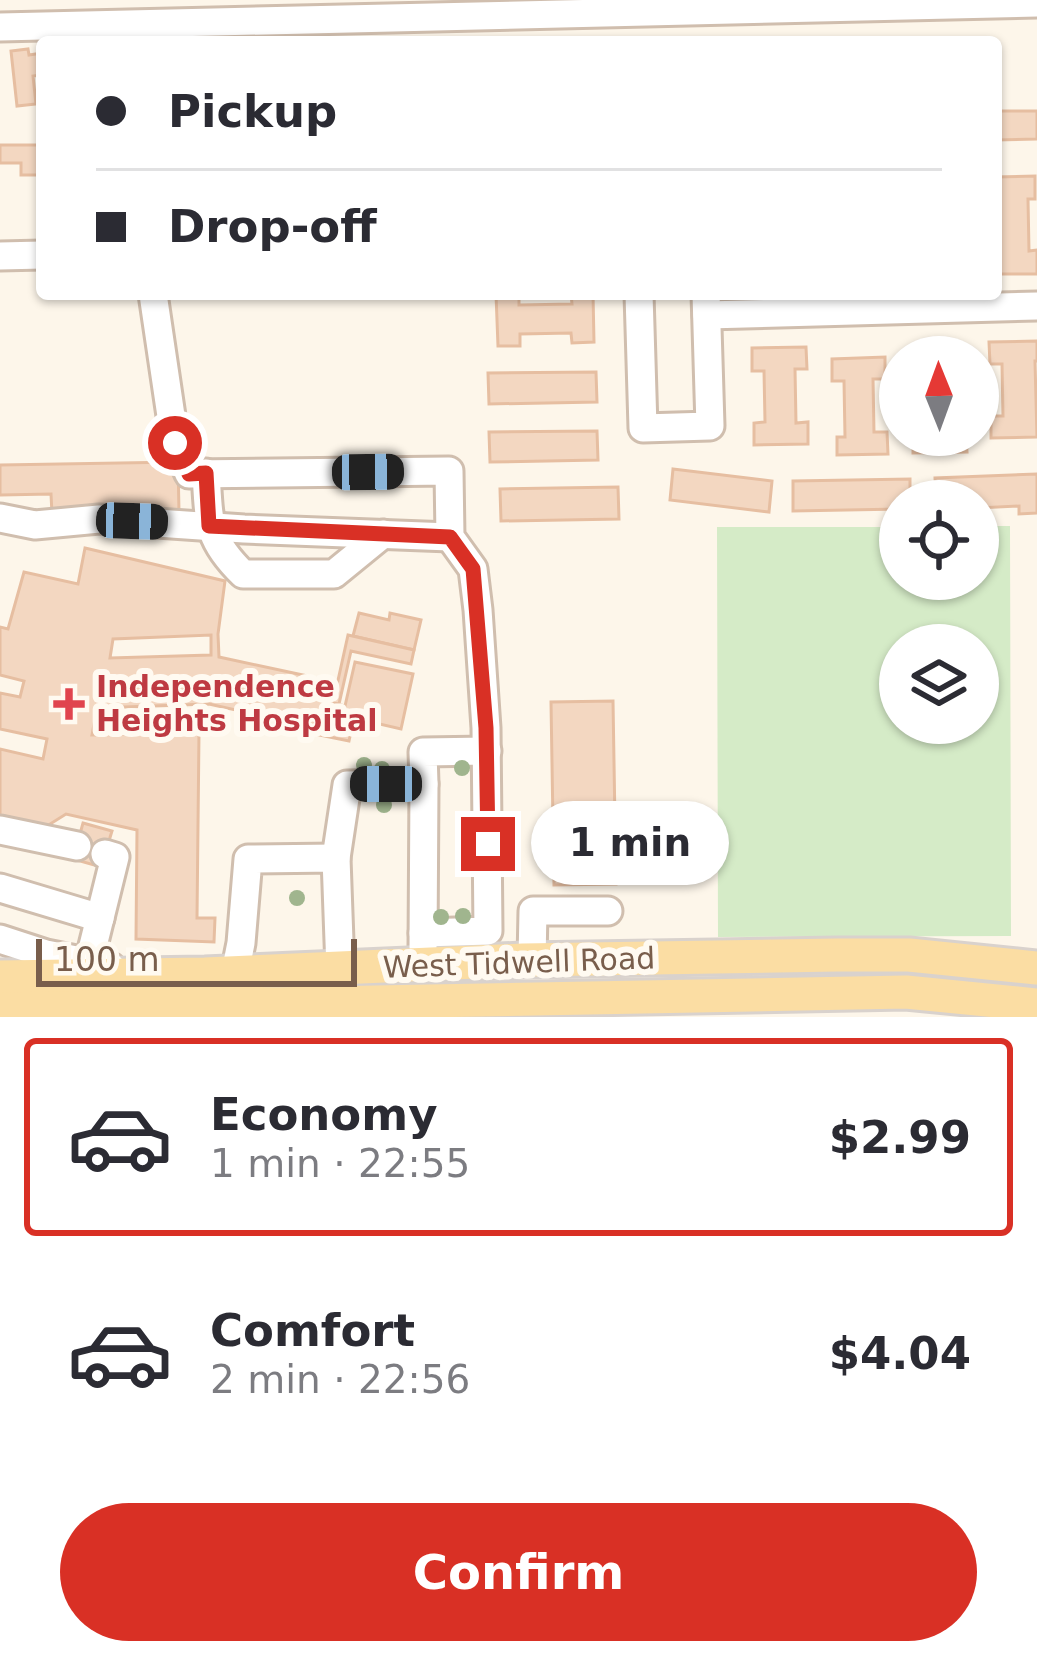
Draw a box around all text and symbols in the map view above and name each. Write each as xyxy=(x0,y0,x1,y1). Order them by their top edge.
text: Pickup xyxy=(168,85,337,138)
text: Drop-off xyxy=(168,200,377,253)
north arrow xyxy=(879,336,999,456)
map controls xyxy=(879,336,999,744)
route start xyxy=(148,416,202,470)
car xyxy=(332,453,404,491)
button: locate xyxy=(879,480,999,600)
car xyxy=(95,502,169,540)
button: layers xyxy=(879,624,999,744)
place label: Independence Heights Hospital xyxy=(96,669,377,738)
marker: Independence Heights Hospital xyxy=(53,688,85,720)
car xyxy=(350,766,422,802)
callout: 1 min xyxy=(530,802,728,886)
route end xyxy=(461,817,515,871)
text: 1 min xyxy=(569,820,691,865)
scale bar xyxy=(36,933,357,986)
text: 100 m xyxy=(54,940,160,979)
street label: West Tidwell Road xyxy=(382,940,656,985)
icon: car xyxy=(66,1083,174,1191)
text: Economy xyxy=(210,1088,438,1141)
text: $2.99 xyxy=(829,1111,971,1164)
text: 1 min · 22:55 xyxy=(210,1141,470,1186)
icon: car xyxy=(66,1299,174,1407)
text: Comfort xyxy=(210,1304,415,1357)
text: $4.04 xyxy=(829,1327,971,1380)
text: 2 min · 22:56 xyxy=(210,1357,470,1402)
button: Confirm xyxy=(60,1503,977,1641)

